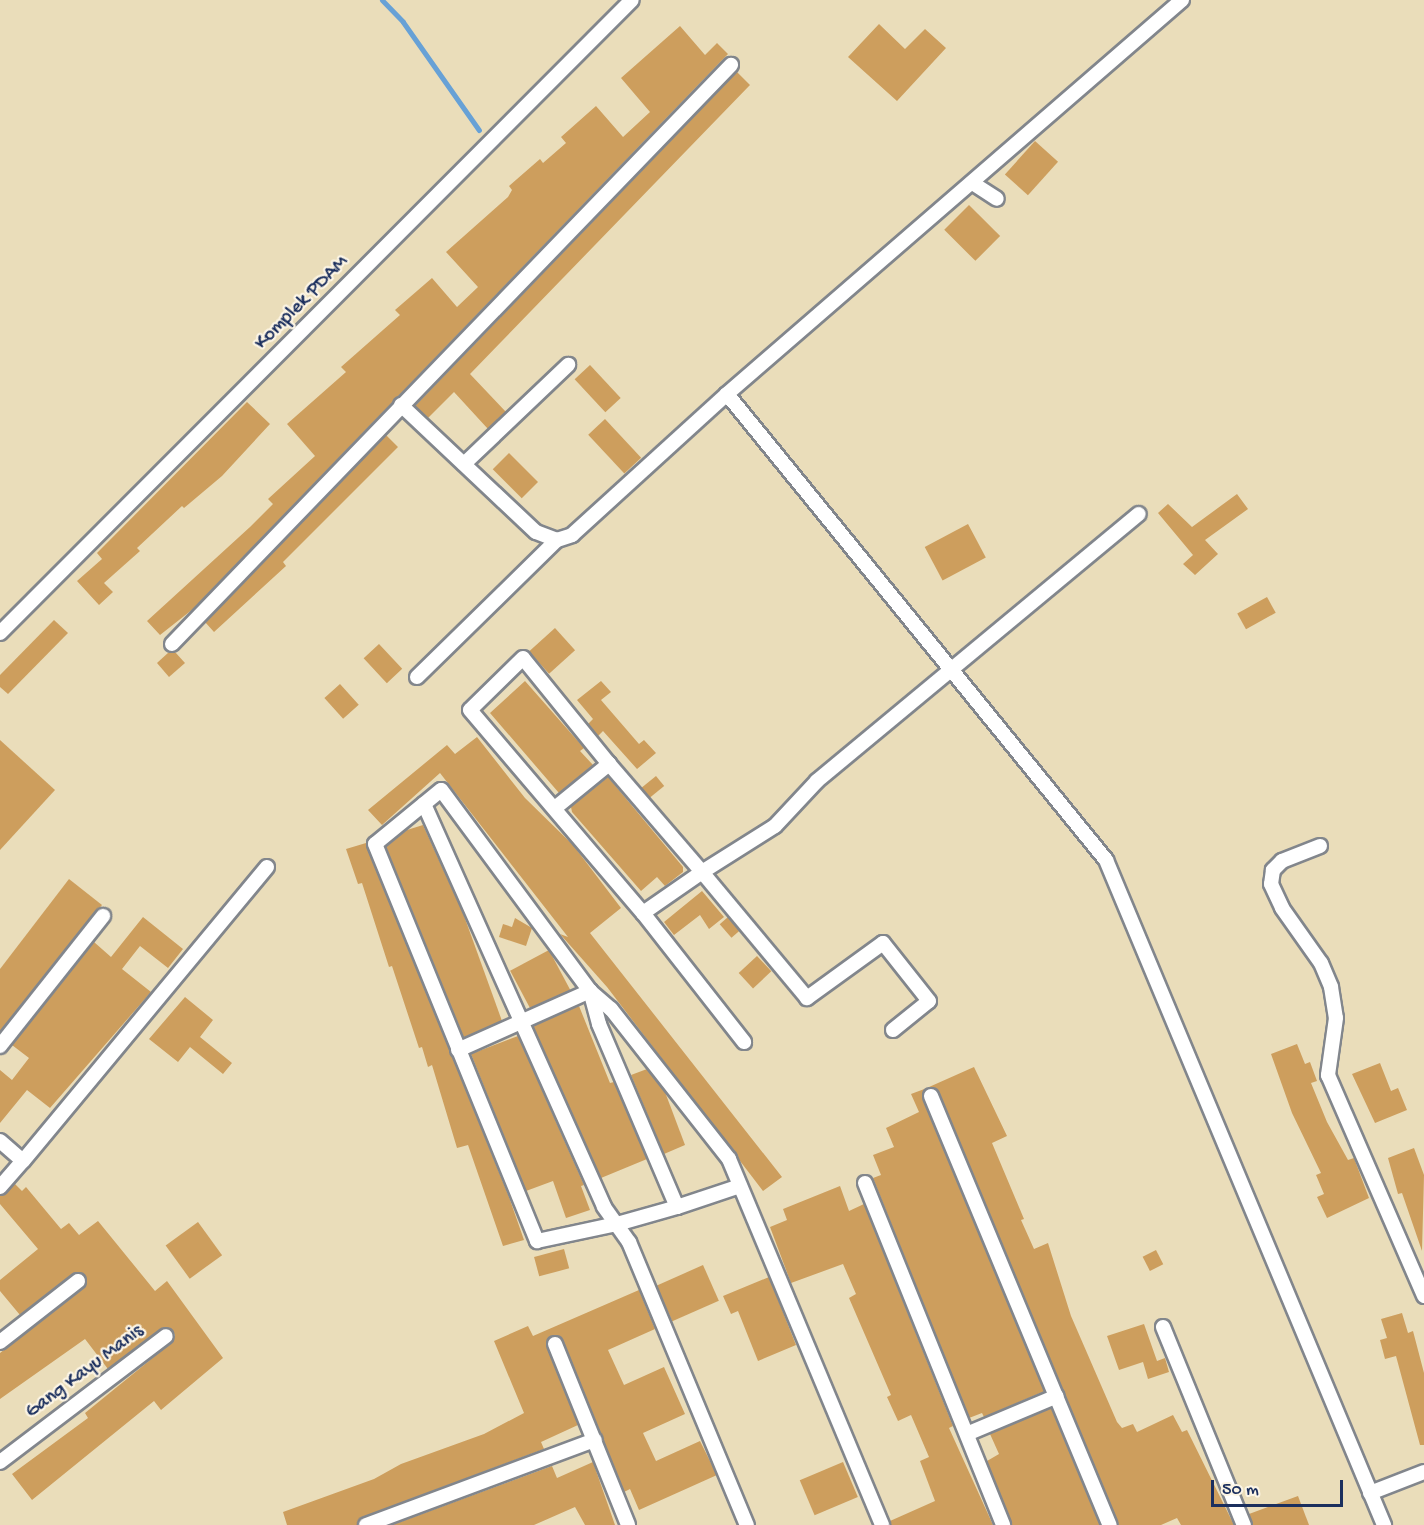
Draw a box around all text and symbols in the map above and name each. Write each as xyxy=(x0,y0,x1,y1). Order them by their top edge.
street label: Komplek PDAM xyxy=(250,251,354,355)
street label: Gang Kayu Manis xyxy=(21,1320,149,1424)
scale bar xyxy=(1214,1468,1346,1506)
text: 50 m xyxy=(1222,1480,1259,1501)

